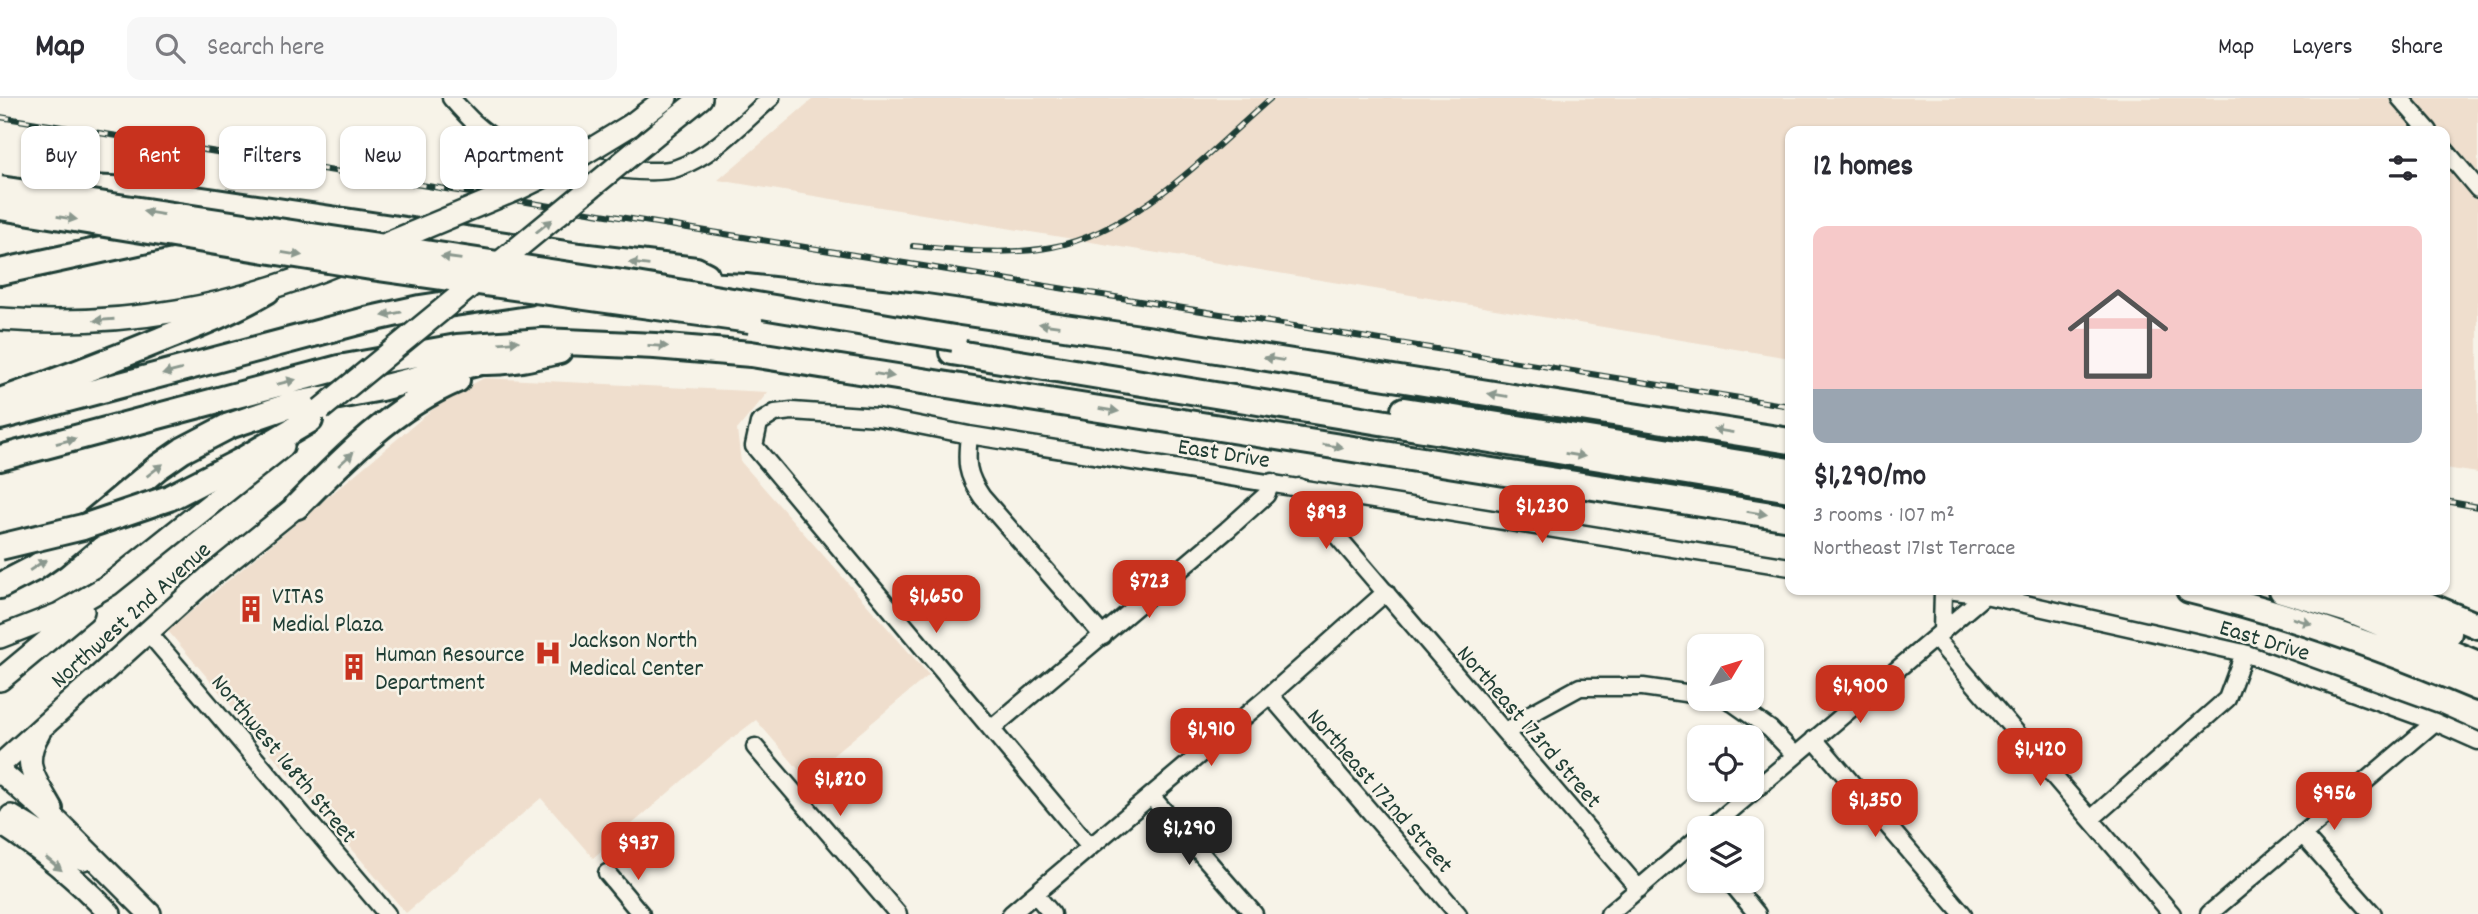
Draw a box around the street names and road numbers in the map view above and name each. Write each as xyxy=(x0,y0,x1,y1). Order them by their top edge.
street label: East Drive xyxy=(1175,431,1272,479)
street label: Northwest 2nd Avenue xyxy=(44,535,220,698)
street label: East Drive xyxy=(2215,612,2313,672)
street label: Northeast 173rd Street xyxy=(1447,639,1608,817)
street label: Northwest 168th Street xyxy=(202,668,364,852)
street label: Northeast 172nd Street xyxy=(1297,702,1460,882)

